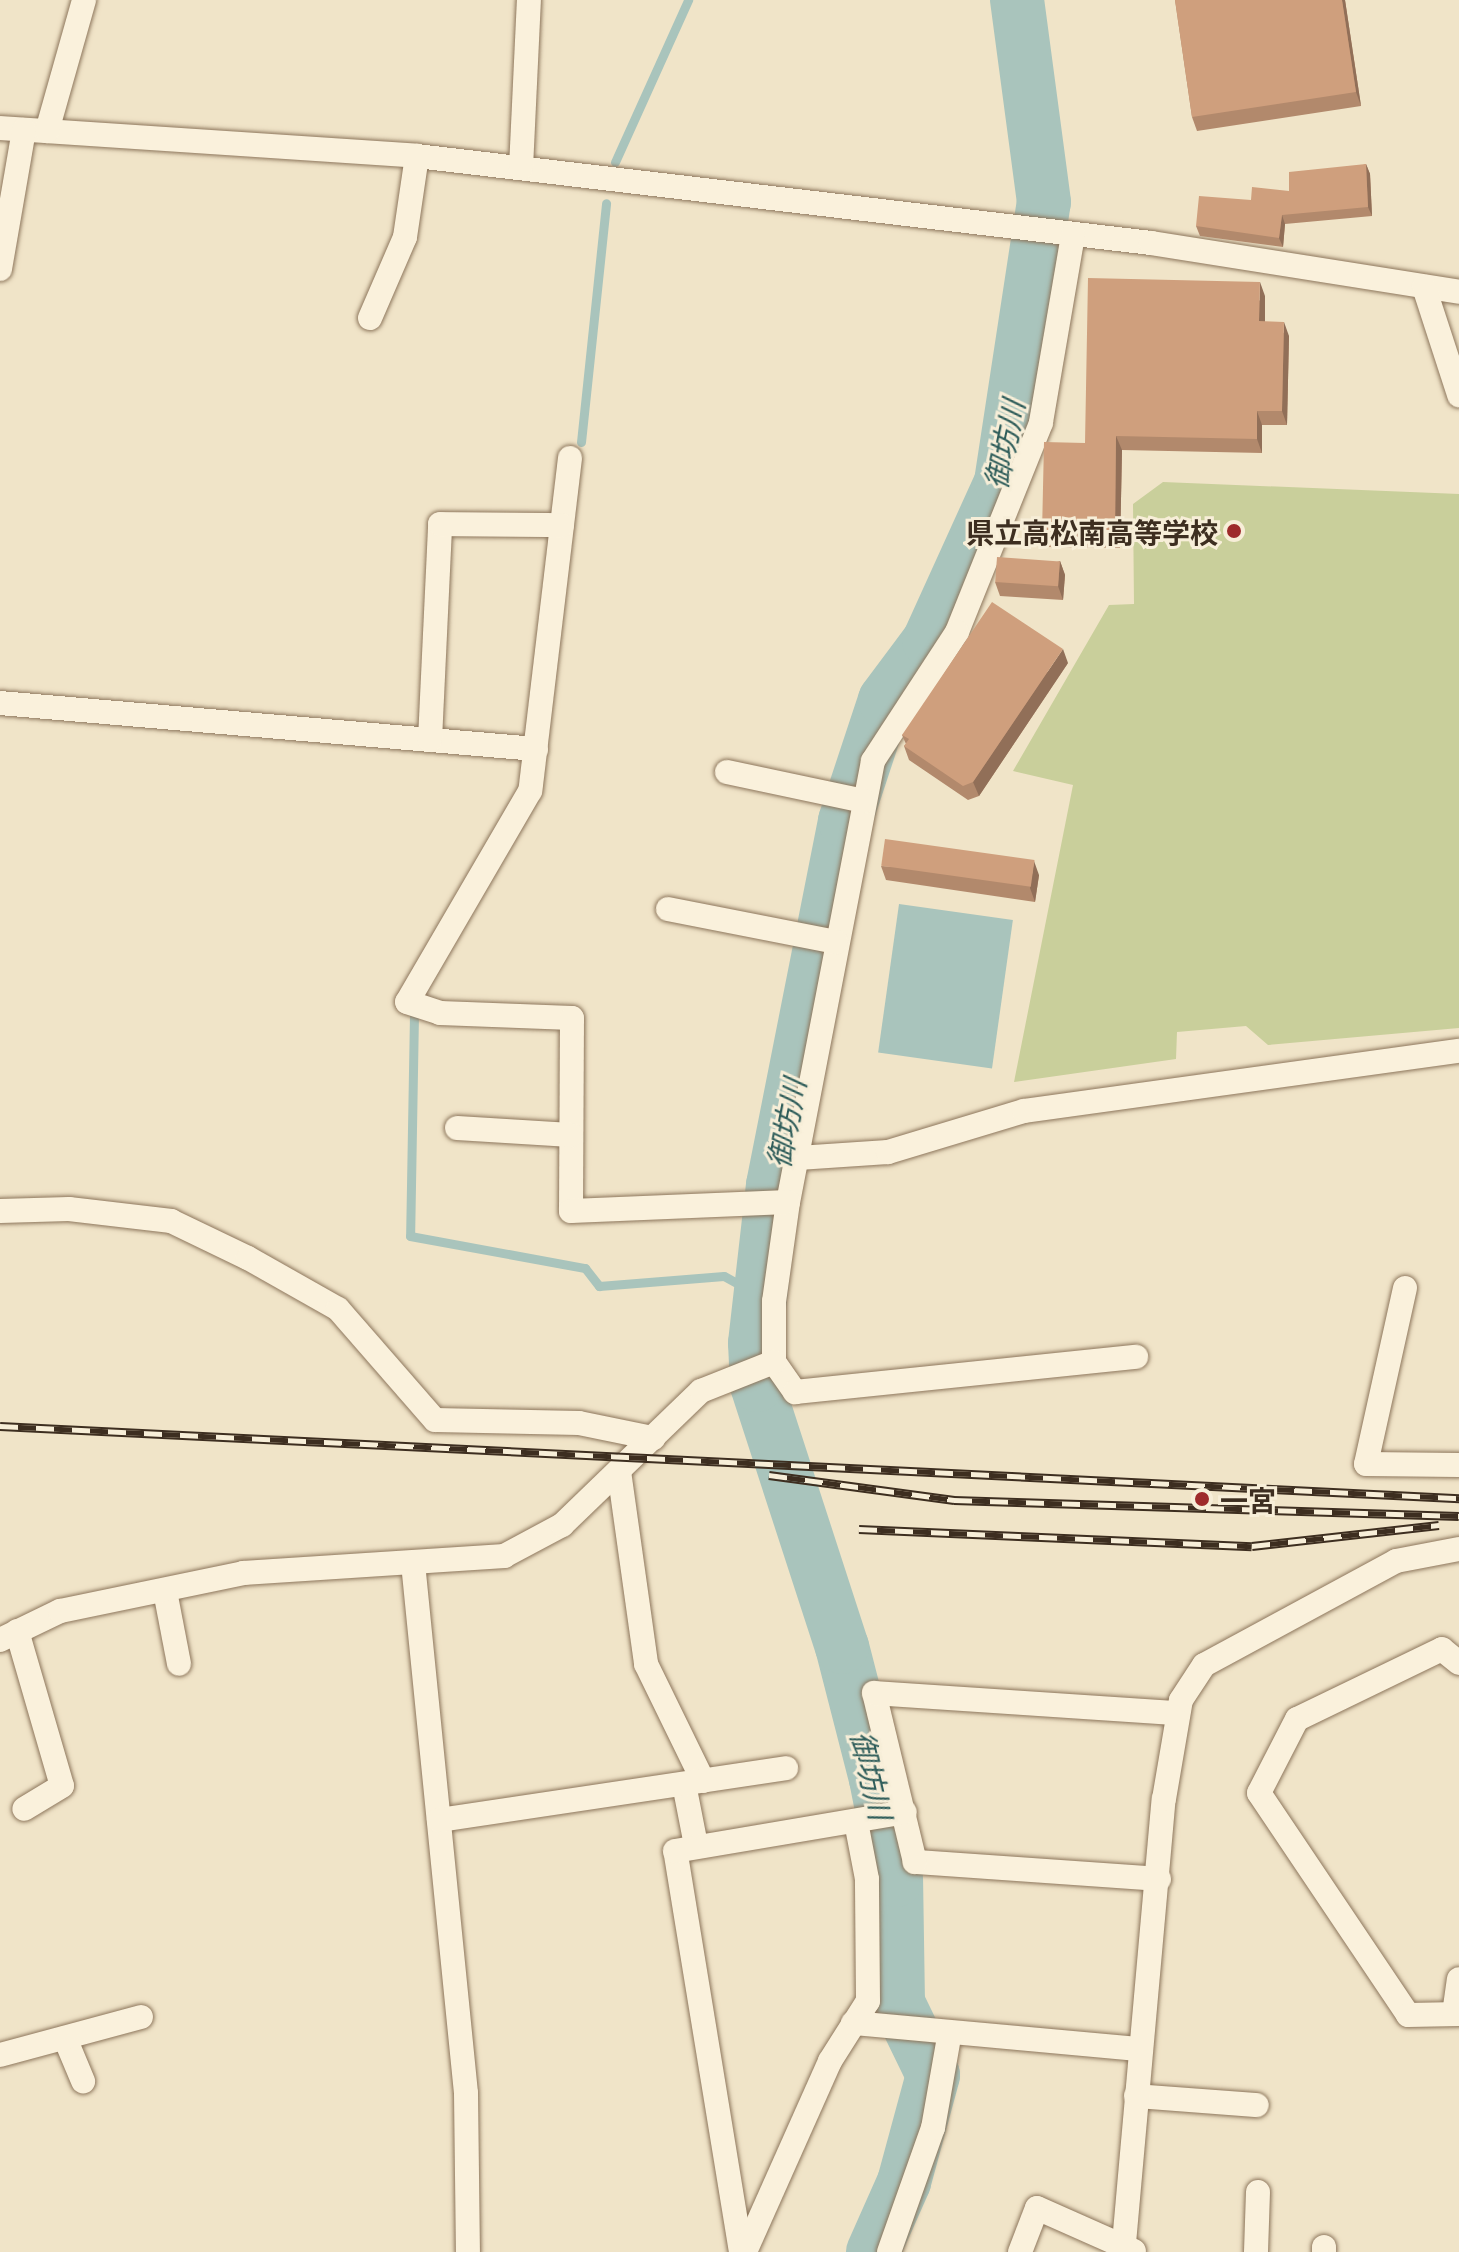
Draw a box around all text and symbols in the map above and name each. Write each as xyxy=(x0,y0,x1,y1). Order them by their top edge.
water label: 御坊川 xyxy=(976,396,1030,492)
place label: 県立高松南高等学校 xyxy=(966,514,1218,548)
marker: 県立高松南高等学校 xyxy=(1225,522,1243,540)
water label: 御坊川 xyxy=(759,1075,811,1171)
place label: 一宮 xyxy=(1220,1482,1276,1516)
marker: 一宮 xyxy=(1191,1488,1213,1510)
water label: 御坊川 xyxy=(845,1727,901,1823)

